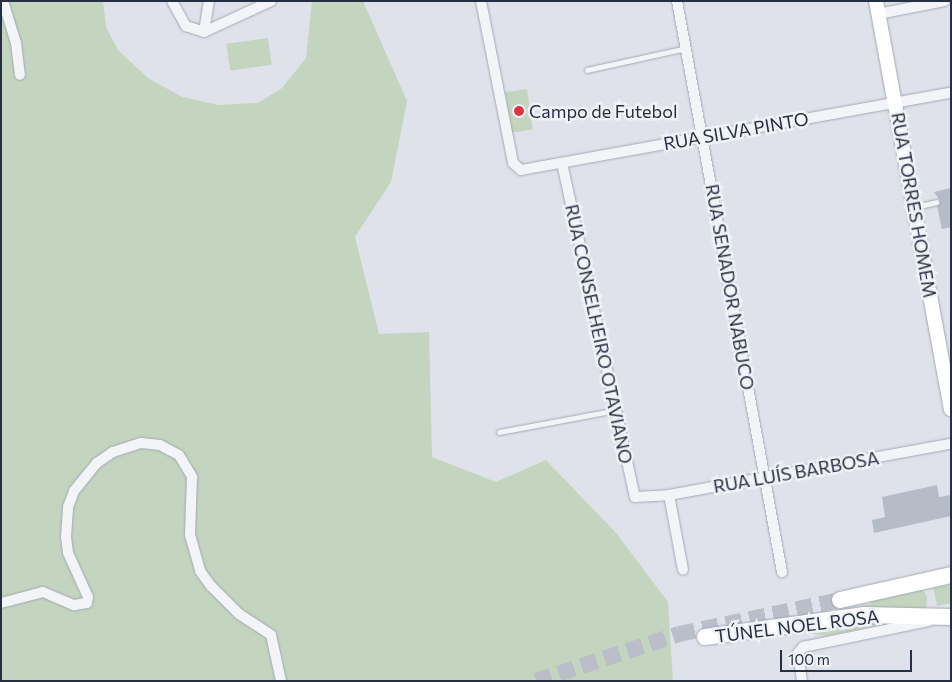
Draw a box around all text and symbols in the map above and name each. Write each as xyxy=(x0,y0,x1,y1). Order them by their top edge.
place label: Campo de Futebol xyxy=(529,100,677,122)
marker: Campo de Futebol xyxy=(513,105,525,117)
street label: RUA SILVA PINTO xyxy=(662,108,810,154)
street label: RUA TORRES HOMEM xyxy=(887,111,941,299)
street label: RUA SENADOR NABUCO xyxy=(701,182,759,392)
street label: RUA CONSELHEIRO OTAVIANO xyxy=(561,202,637,466)
street label: RUA LUÍS BARBOSA xyxy=(711,447,881,497)
street label: TÚNEL NOEL ROSA xyxy=(714,605,880,647)
scale bar xyxy=(782,640,914,672)
text: 100 m xyxy=(788,650,830,668)

